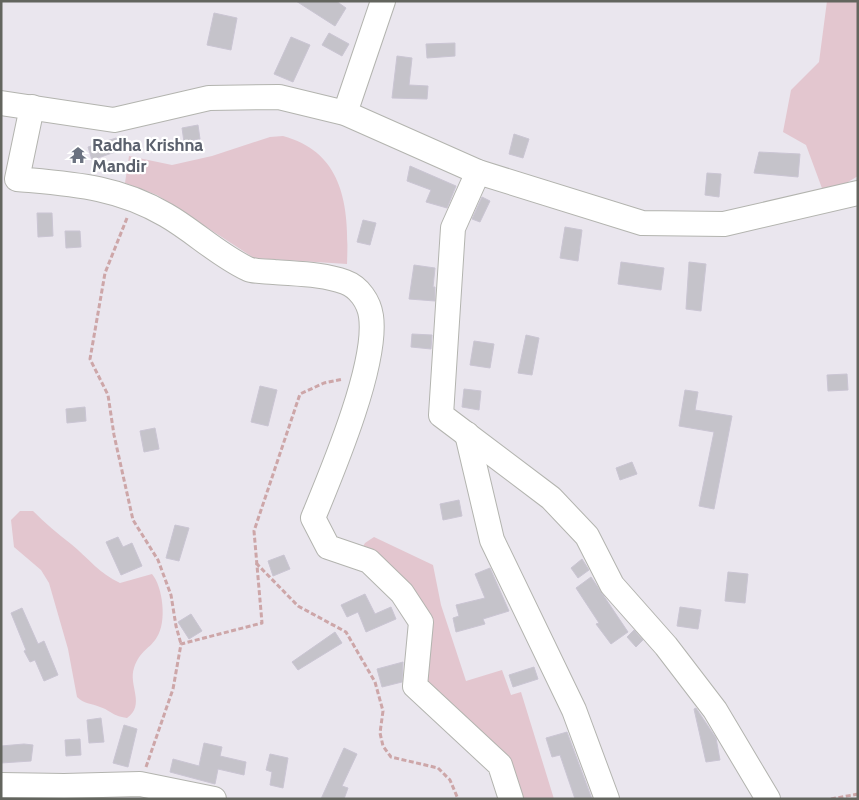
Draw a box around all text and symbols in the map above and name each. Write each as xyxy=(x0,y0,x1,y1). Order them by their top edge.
place label: Radha Krishna Mandir xyxy=(92,134,203,177)
temple icon: Radha Krishna Mandir xyxy=(68,145,88,165)

